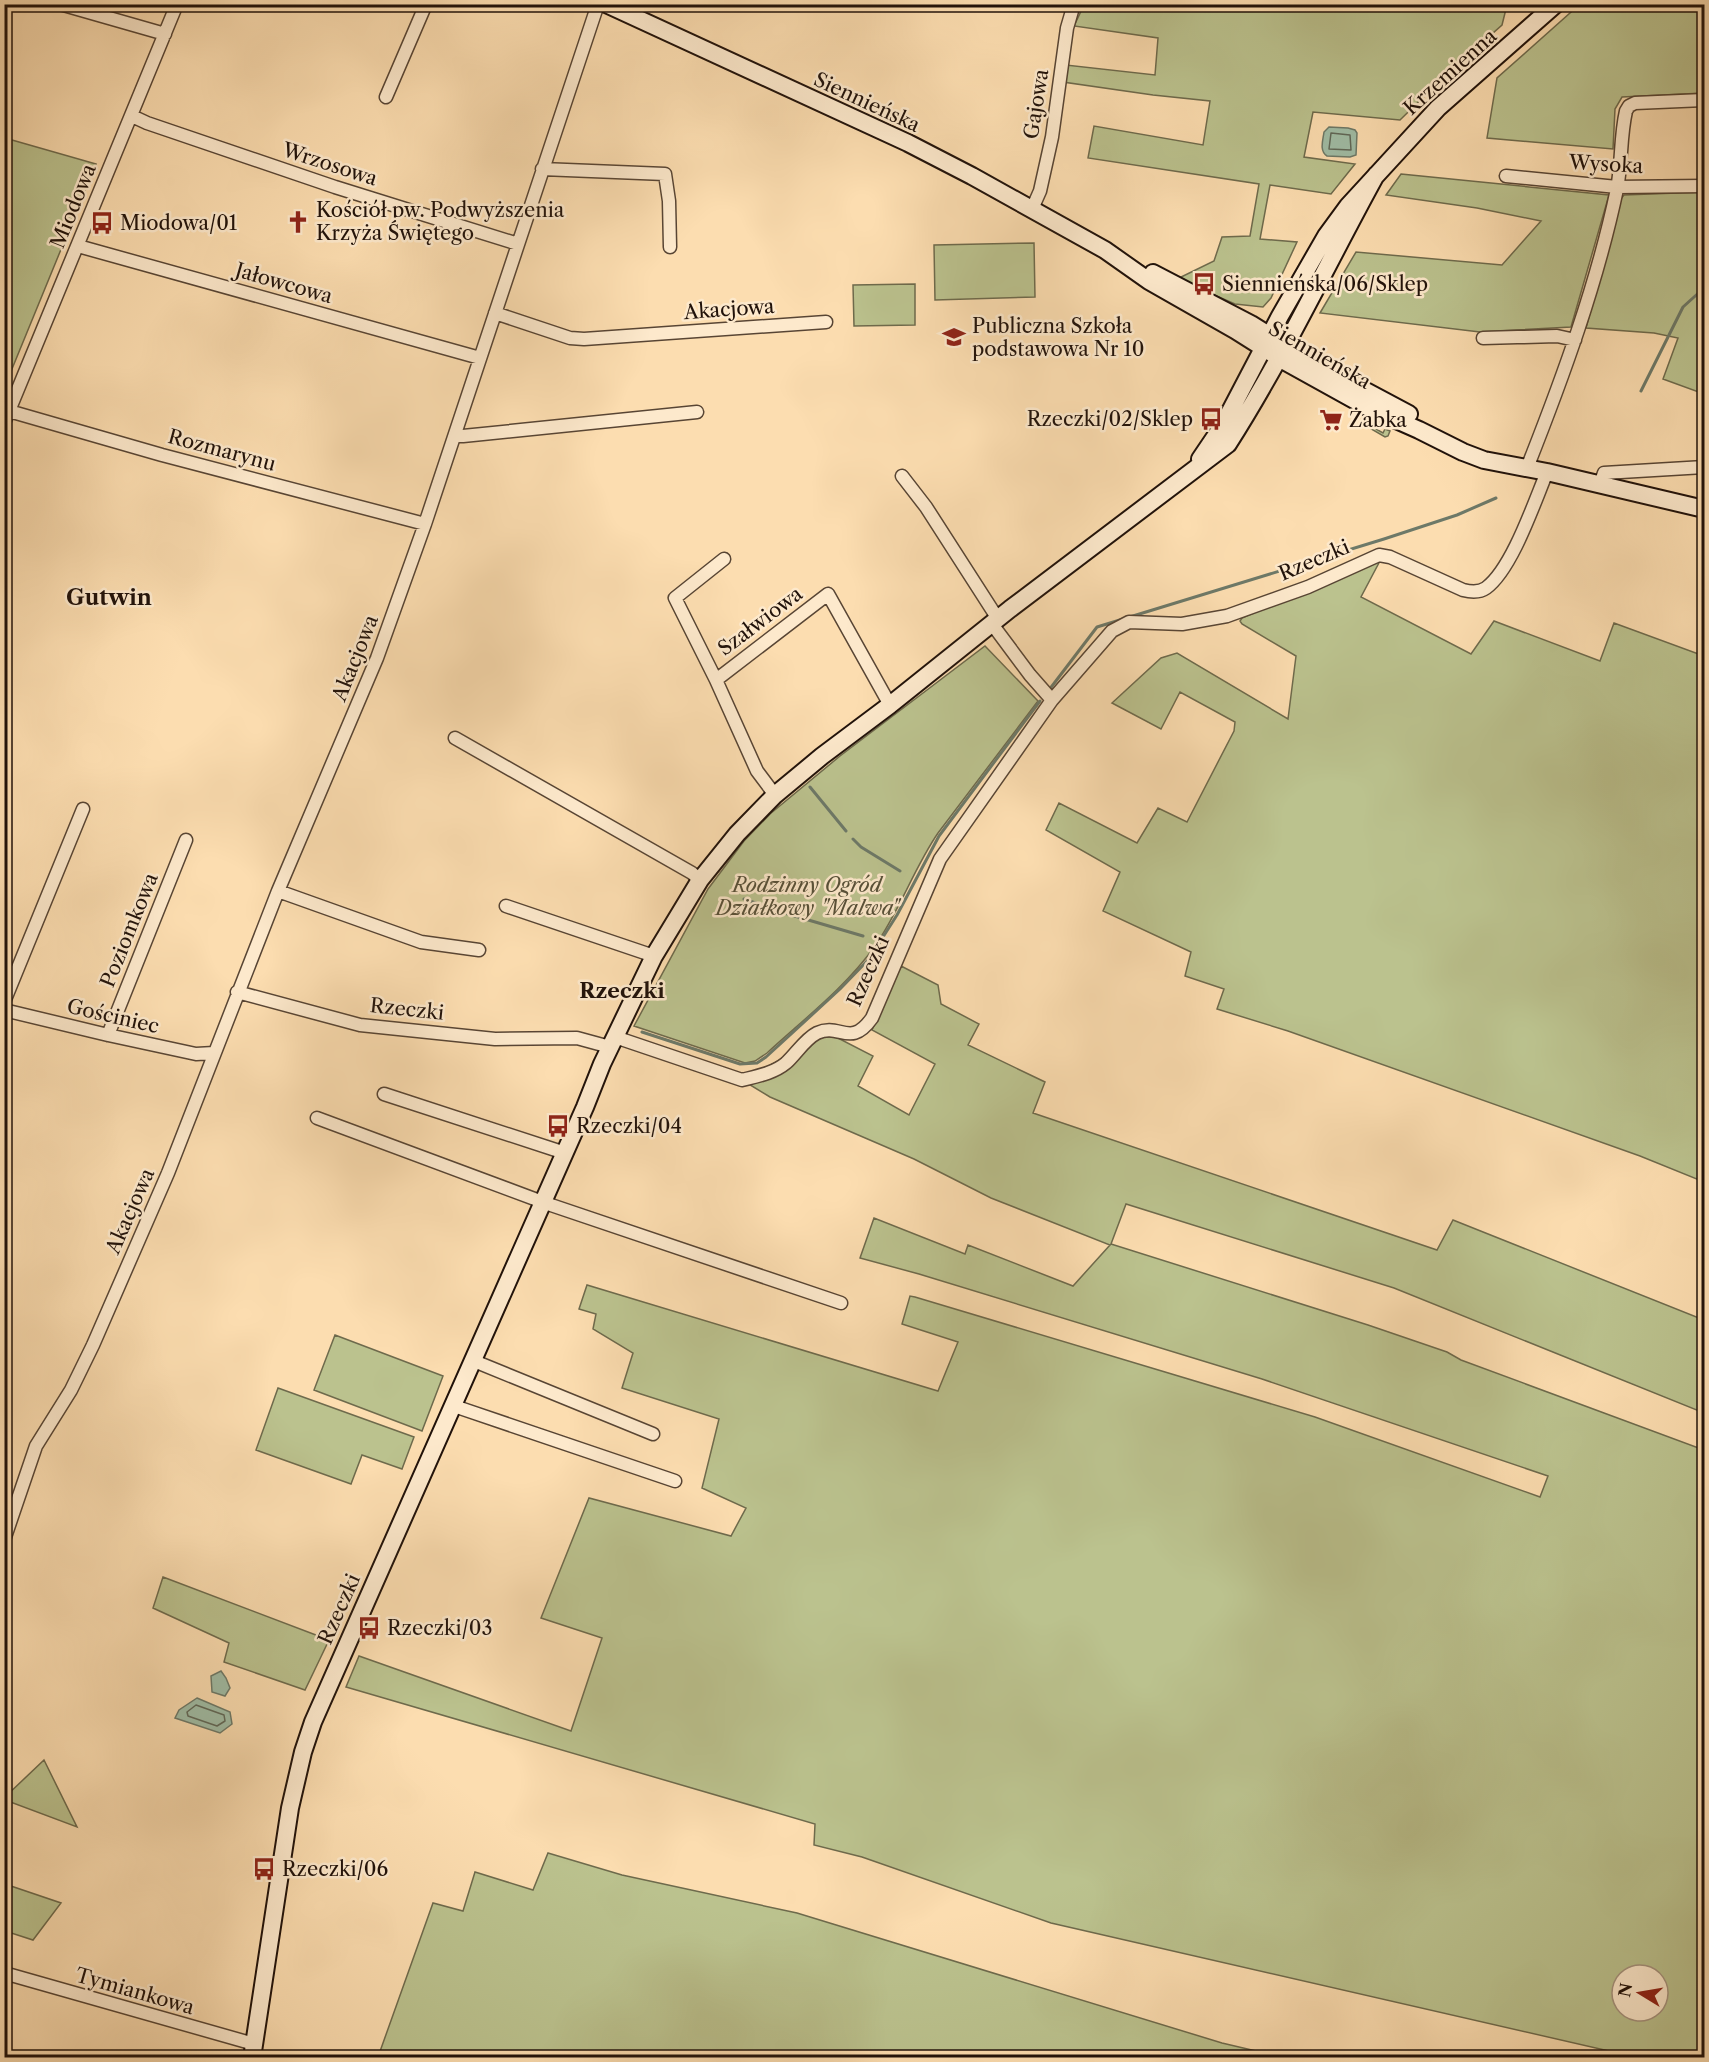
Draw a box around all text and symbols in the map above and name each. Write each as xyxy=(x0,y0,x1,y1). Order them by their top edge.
street label: Krzemienna xyxy=(1398,24,1502,120)
street label: Siennieńska xyxy=(810,67,924,137)
street label: Gajowa xyxy=(1019,67,1053,141)
street label: Wrzosowa xyxy=(279,137,381,191)
street label: Wysoka xyxy=(1567,150,1644,178)
street label: Miodowa xyxy=(45,160,101,252)
place label: Kościół pw. Podwyższenia Krzyża Świętego xyxy=(316,198,565,245)
church icon: Kościół pw. Podwyższenia Krzyża Świętego xyxy=(285,209,311,235)
bus stop icon: Miodowa/01 xyxy=(89,210,115,236)
place label: Miodowa/01 xyxy=(120,211,238,235)
street label: Jałowcowa xyxy=(230,257,336,308)
bus stop icon: Siennieńska/06/Sklep xyxy=(1191,271,1217,297)
place label: Siennieńska/06/Sklep xyxy=(1222,272,1428,296)
street label: Akacjowa xyxy=(682,294,776,324)
place label: Publiczna Szkoła podstawowa Nr 10 xyxy=(972,314,1144,361)
street label: Siennieńska xyxy=(1265,316,1376,394)
school or university icon: Publiczna Szkoła podstawowa Nr 10 xyxy=(941,324,967,350)
bus stop icon: Rzeczki/02/Sklep xyxy=(1198,406,1224,432)
place label: Rzeczki/02/Sklep xyxy=(1027,407,1193,431)
supermarket icon: Żabka xyxy=(1318,407,1344,433)
place label: Żabka xyxy=(1349,407,1407,432)
street label: Rozmarynu xyxy=(165,424,279,476)
street label: Rzeczki xyxy=(1275,534,1353,586)
street label: Szałwiowa xyxy=(713,581,807,661)
district label: Gutwin xyxy=(66,584,152,611)
street label: Akacjowa xyxy=(326,611,383,706)
street label: Poziomkowa xyxy=(95,869,163,991)
park label: Rodzinny Ogród Działkowy "Malwa" xyxy=(714,873,902,920)
street label: Rzeczki xyxy=(842,932,894,1010)
district label: Rzeczki xyxy=(579,978,665,1003)
street label: Rzeczki xyxy=(369,993,445,1025)
street label: Gościniec xyxy=(65,994,161,1038)
bus stop icon: Rzeczki/04 xyxy=(545,1113,571,1139)
place label: Rzeczki/04 xyxy=(576,1114,682,1138)
street label: Akacjowa xyxy=(100,1164,160,1258)
street label: Rzeczki xyxy=(313,1570,365,1648)
bus stop icon: Rzeczki/03 xyxy=(356,1615,382,1641)
place label: Rzeczki/03 xyxy=(387,1616,493,1640)
bus stop icon: Rzeczki/06 xyxy=(251,1856,277,1882)
place label: Rzeczki/06 xyxy=(282,1857,388,1881)
street label: Tymiankowa xyxy=(73,1963,197,2020)
north arrow xyxy=(1610,1963,1670,2023)
text: N xyxy=(1614,1981,1636,1999)

